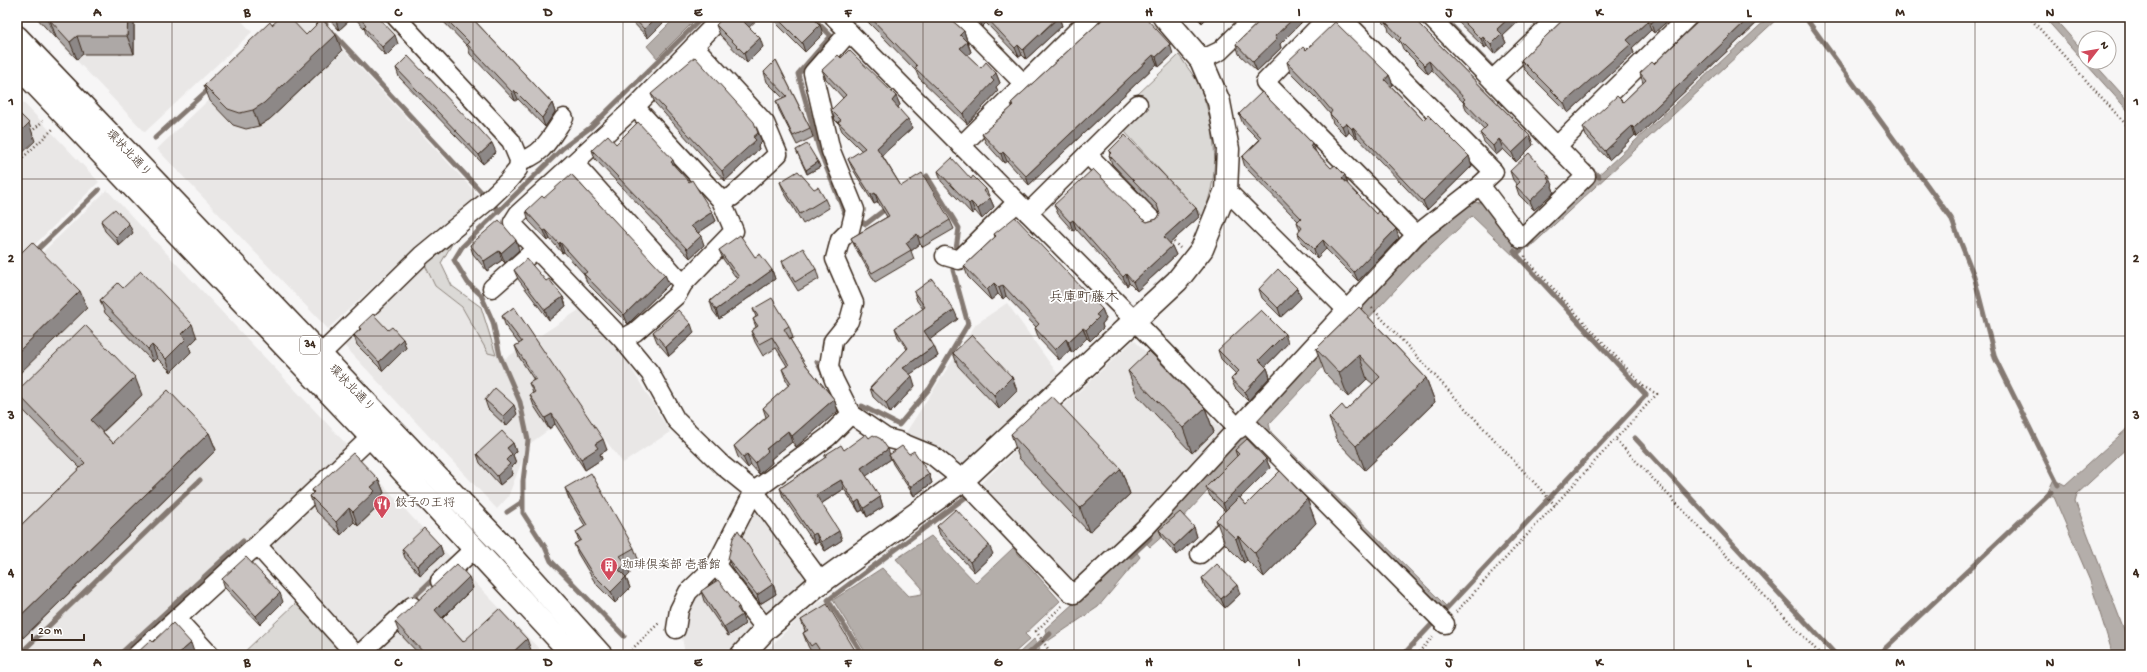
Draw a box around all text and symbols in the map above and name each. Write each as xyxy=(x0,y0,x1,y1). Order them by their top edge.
text: A xyxy=(92,6,102,21)
text: B xyxy=(243,6,252,21)
text: C xyxy=(393,6,403,21)
text: D xyxy=(543,6,553,21)
text: E xyxy=(694,6,703,21)
text: F xyxy=(844,6,853,21)
text: G xyxy=(994,6,1003,21)
text: H xyxy=(1145,6,1153,21)
text: I xyxy=(1297,6,1301,21)
text: J xyxy=(1445,6,1454,21)
text: K xyxy=(1594,6,1604,21)
text: L xyxy=(1747,6,1753,21)
text: M xyxy=(1895,6,1905,21)
text: N xyxy=(2046,6,2055,21)
north arrow xyxy=(2077,30,2117,70)
text: N xyxy=(2097,40,2111,52)
text: 1 xyxy=(7,95,14,110)
text: 1 xyxy=(2132,95,2139,110)
street label: 環状北通り xyxy=(102,127,154,181)
text: 2 xyxy=(8,252,15,267)
text: 2 xyxy=(2133,252,2140,267)
district label: 兵庫町藤木 xyxy=(1049,290,1119,307)
road number: 34 xyxy=(300,336,320,354)
street label: 環状北通り xyxy=(325,362,378,415)
text: 3 xyxy=(7,409,15,424)
text: 3 xyxy=(2132,409,2140,424)
restaurant icon: 餃子の王将 xyxy=(372,494,392,519)
place label: 餃子の王将 xyxy=(395,496,455,511)
building icon: 珈琲倶楽部 壱番館 xyxy=(599,556,619,581)
place label: 珈琲倶楽部 壱番館 xyxy=(622,558,721,573)
text: 4 xyxy=(7,566,15,581)
text: 4 xyxy=(2132,566,2140,581)
scale bar xyxy=(32,616,84,642)
text: 20 m xyxy=(38,625,63,639)
text: A xyxy=(92,656,102,671)
text: B xyxy=(243,656,252,671)
text: C xyxy=(393,656,403,671)
text: D xyxy=(543,656,553,671)
text: E xyxy=(694,656,703,671)
text: F xyxy=(844,656,853,671)
text: G xyxy=(994,656,1003,671)
text: H xyxy=(1145,656,1153,671)
text: I xyxy=(1297,656,1301,671)
text: J xyxy=(1445,656,1454,671)
text: K xyxy=(1594,656,1604,671)
text: L xyxy=(1747,656,1753,671)
text: M xyxy=(1895,656,1905,671)
text: N xyxy=(2046,656,2055,671)

